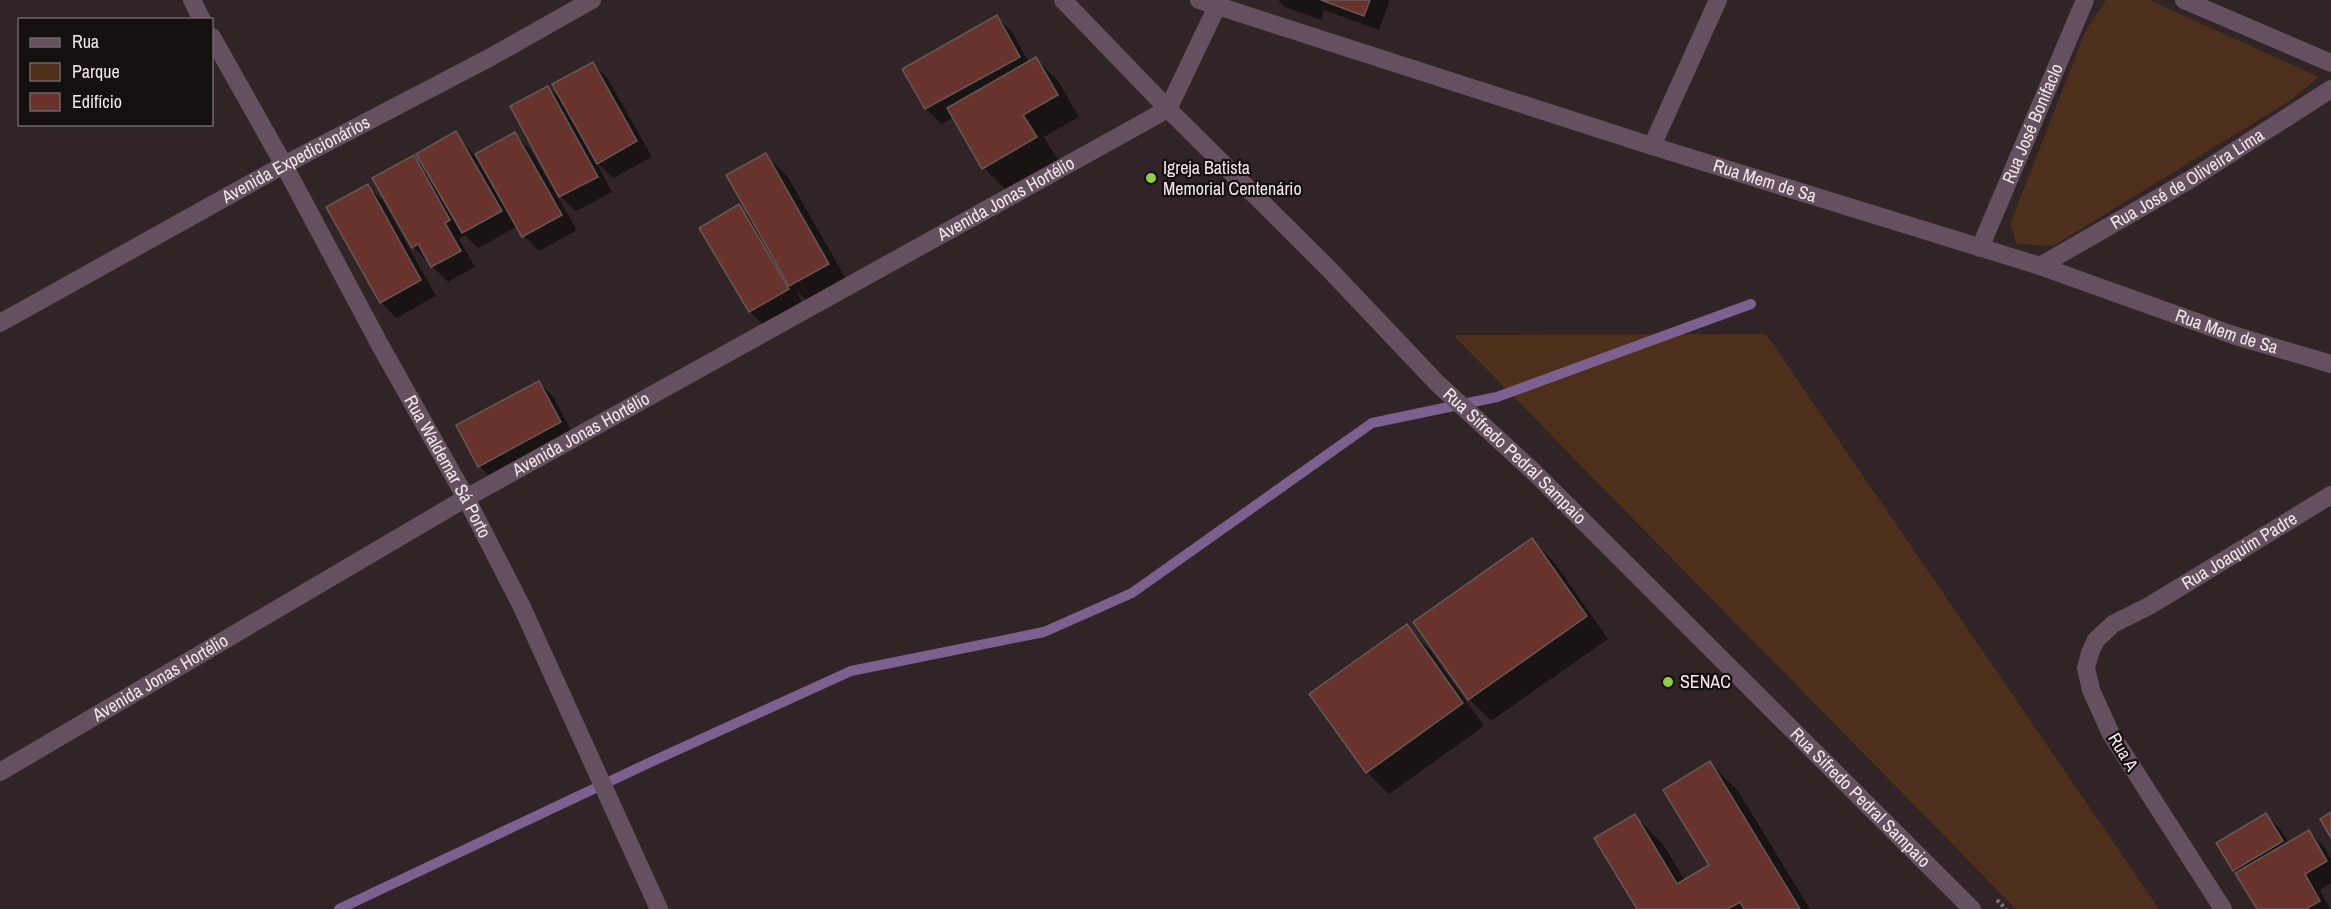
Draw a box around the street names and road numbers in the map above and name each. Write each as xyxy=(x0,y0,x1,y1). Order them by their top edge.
street label: Rua José Bonifaclo xyxy=(1996,60,2069,187)
street label: Avenida Expedicionários xyxy=(216,109,374,210)
street label: Rua José de Oliveira Lima xyxy=(2106,122,2269,235)
street label: Avenida Jonas Hortélio xyxy=(932,150,1079,247)
street label: Rua Mem de Sa xyxy=(1710,153,1820,208)
street label: Rua Mem de Sa xyxy=(2172,302,2281,360)
street label: Rua Sifredo Pedral Sampaio xyxy=(1438,382,1592,530)
street label: Avenida Jonas Hortélio xyxy=(507,386,654,482)
street label: Rua Waldemar Sá Porto xyxy=(399,390,497,542)
street label: Rua Joaquim Padre xyxy=(2177,506,2302,595)
street label: Avenida Jonas Hortélio xyxy=(87,628,233,727)
street label: Rua Sifredo Pedral Sampaio xyxy=(1785,722,1936,873)
street label: Rua A xyxy=(2102,728,2145,776)

